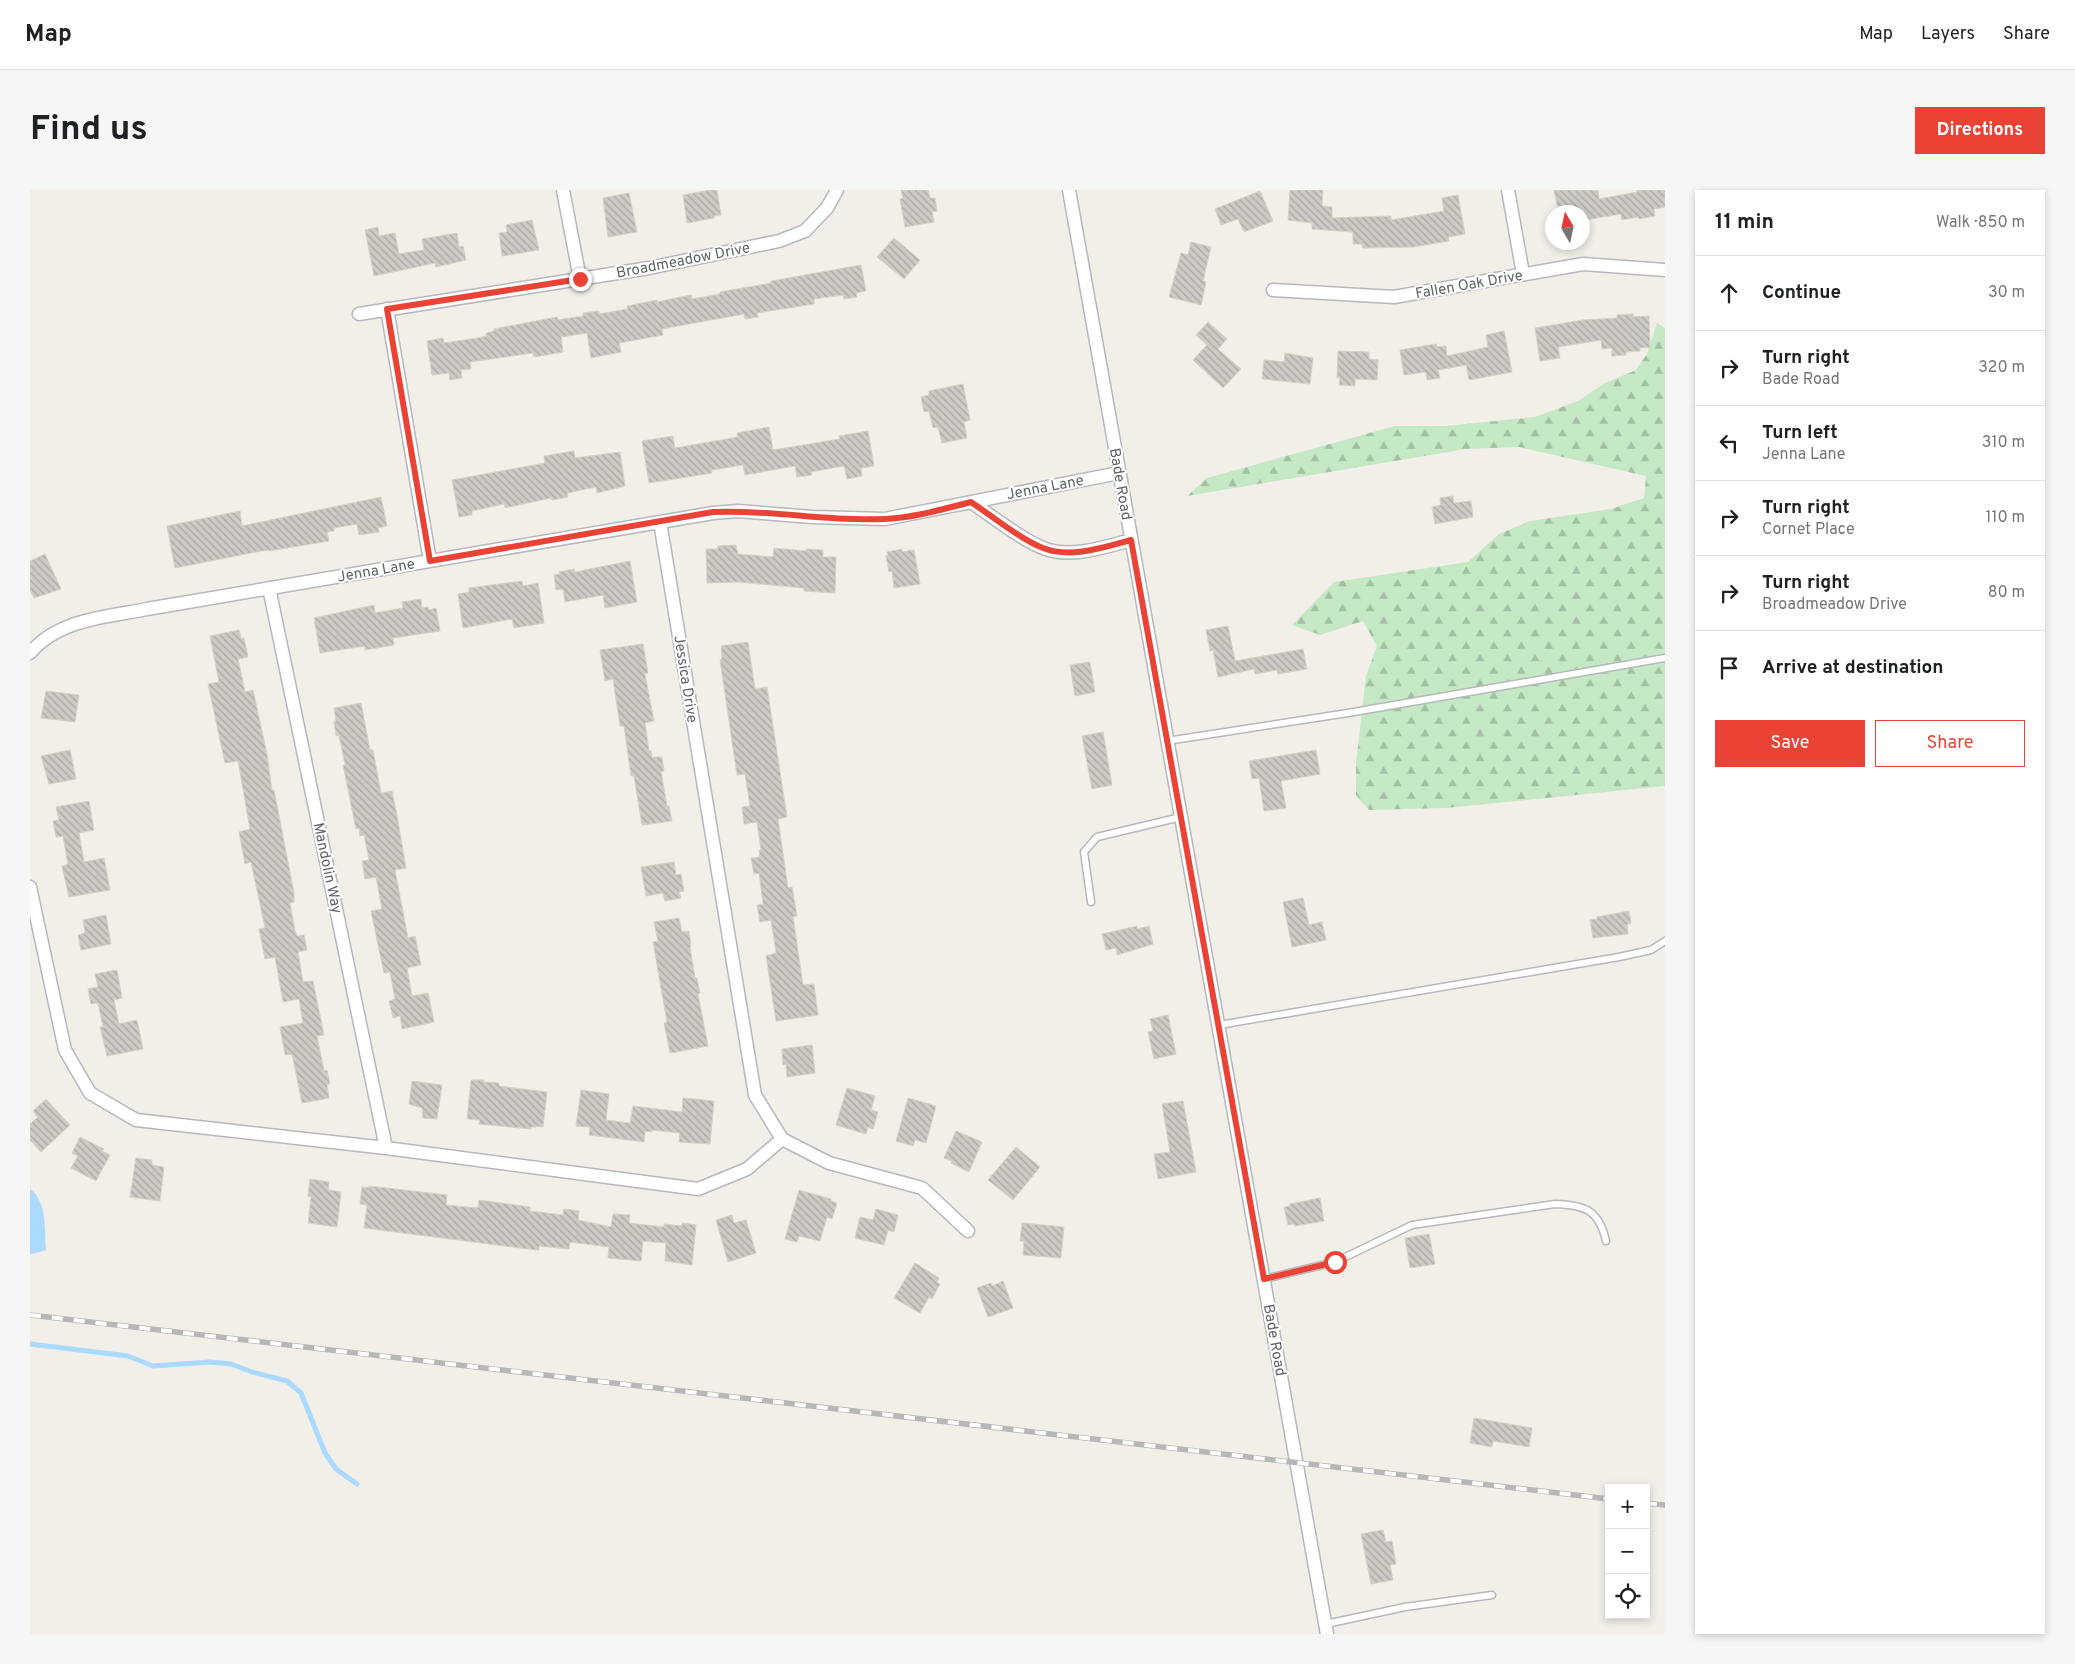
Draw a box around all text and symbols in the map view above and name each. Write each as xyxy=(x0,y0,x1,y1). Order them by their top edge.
text: Map xyxy=(25,20,72,50)
text: Map xyxy=(1859,23,1893,46)
text: Layers xyxy=(1921,23,1975,46)
text: Share xyxy=(2003,23,2050,46)
button: Directions xyxy=(1915,107,2045,154)
text: Find us xyxy=(30,108,148,152)
north arrow xyxy=(1545,205,1590,250)
text: 11 min xyxy=(1715,209,1774,236)
text: Walk · 850 m xyxy=(1936,213,2025,233)
street label: Broadmeadow Drive xyxy=(615,239,752,284)
street label: Fallen Oak Drive xyxy=(1414,267,1524,304)
route end xyxy=(569,268,592,291)
icon: ahead xyxy=(1715,279,1743,307)
text: Continue xyxy=(1762,281,1841,305)
text: 30 m xyxy=(1988,283,2025,303)
text: Turn right xyxy=(1762,346,1850,370)
icon: right xyxy=(1715,354,1743,382)
text: 320 m xyxy=(1978,358,2025,378)
text: Bade Road xyxy=(1762,370,1840,390)
text: Turn left xyxy=(1762,421,1838,445)
icon: left xyxy=(1715,429,1743,457)
text: 310 m xyxy=(1982,433,2025,453)
text: Jenna Lane xyxy=(1762,445,1845,465)
street label: Bade Road xyxy=(1104,447,1135,522)
street label: Jenna Lane xyxy=(1005,472,1085,505)
text: Turn right xyxy=(1762,496,1850,520)
icon: right xyxy=(1715,504,1743,532)
text: 110 m xyxy=(1985,508,2025,528)
text: Cornet Place xyxy=(1762,520,1855,540)
street label: Jenna Lane xyxy=(336,555,416,588)
text: Turn right xyxy=(1762,571,1850,595)
icon: right xyxy=(1715,579,1743,607)
text: 80 m xyxy=(1988,583,2025,603)
text: Broadmeadow Drive xyxy=(1762,595,1907,615)
street label: Jessica Drive xyxy=(668,634,701,724)
icon: arrive xyxy=(1715,654,1743,682)
text: Arrive at destination xyxy=(1762,656,1943,680)
button: Save xyxy=(1715,720,1865,767)
button: Share xyxy=(1875,720,2025,767)
street label: Mandolin Way xyxy=(308,821,345,916)
route start xyxy=(1324,1251,1347,1274)
street label: Bade Road xyxy=(1258,1303,1289,1378)
map controls xyxy=(1605,1484,1650,1619)
button: + xyxy=(1605,1484,1650,1529)
button: − xyxy=(1605,1529,1650,1574)
button: locate xyxy=(1605,1574,1650,1619)

